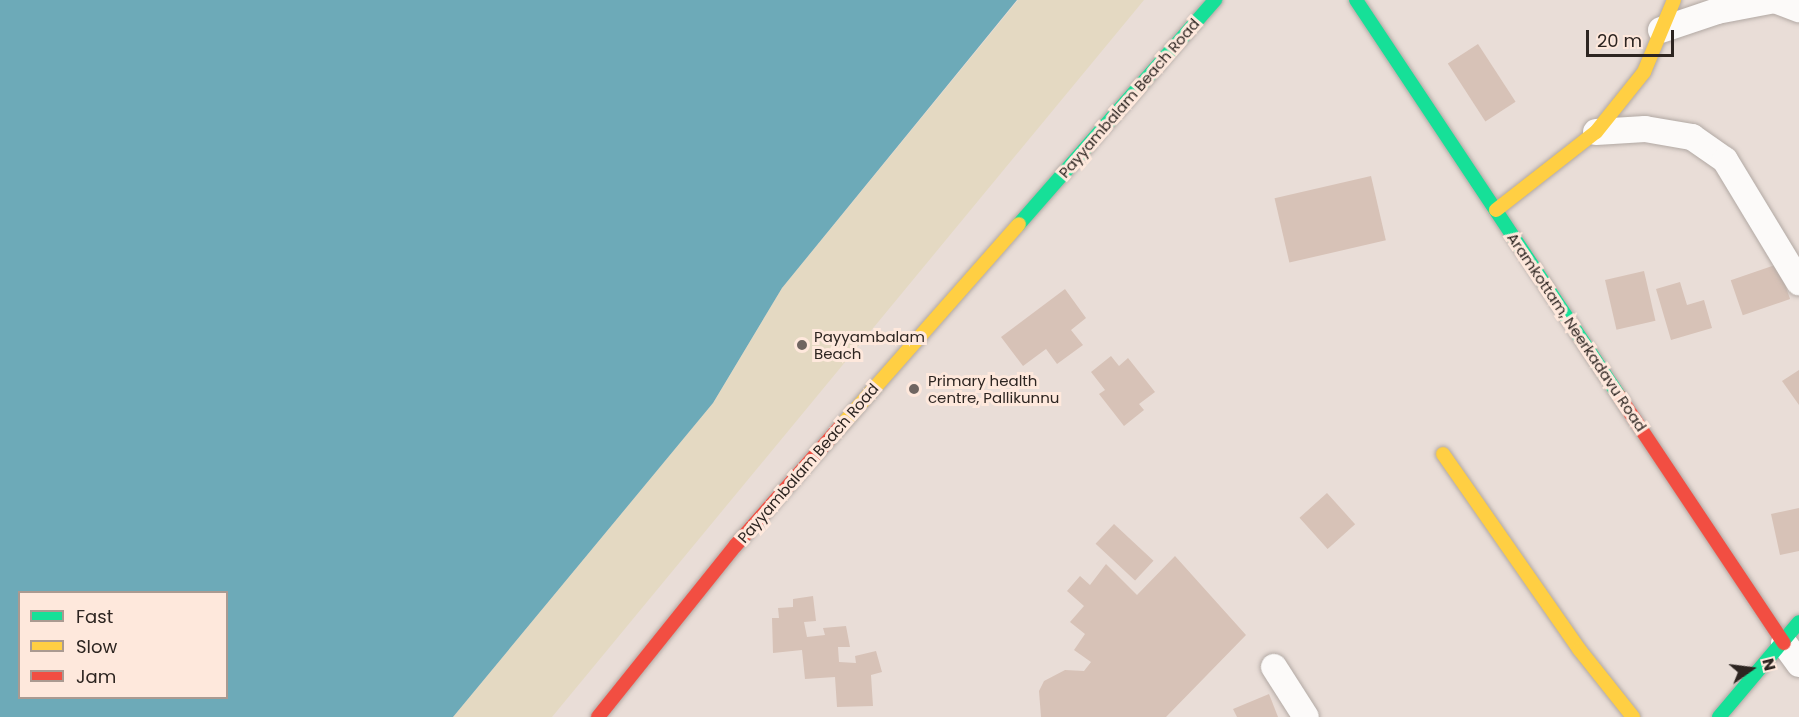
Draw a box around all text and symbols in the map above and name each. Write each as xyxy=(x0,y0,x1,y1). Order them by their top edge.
street label: Payyambalam Beach Road xyxy=(1055,15,1203,181)
scale bar xyxy=(1589,18,1678,56)
text: 20 m xyxy=(1597,28,1642,53)
street label: Aramkottam, Neerkadavu Road xyxy=(1504,229,1650,435)
place label: Payyambalam Beach xyxy=(814,327,925,362)
marker: Payyambalam Beach xyxy=(795,338,809,352)
place label: Primary health centre, Pallikunnu xyxy=(928,371,1059,406)
street label: Payyambalam Beach Road xyxy=(734,380,882,546)
marker: Primary health centre, Pallikunnu xyxy=(905,380,923,398)
legend xyxy=(18,591,228,699)
text: Fast xyxy=(76,604,113,629)
text: Slow xyxy=(76,634,117,659)
north arrow xyxy=(1721,639,1781,699)
text: N xyxy=(1756,656,1782,673)
text: Jam xyxy=(76,664,116,689)

